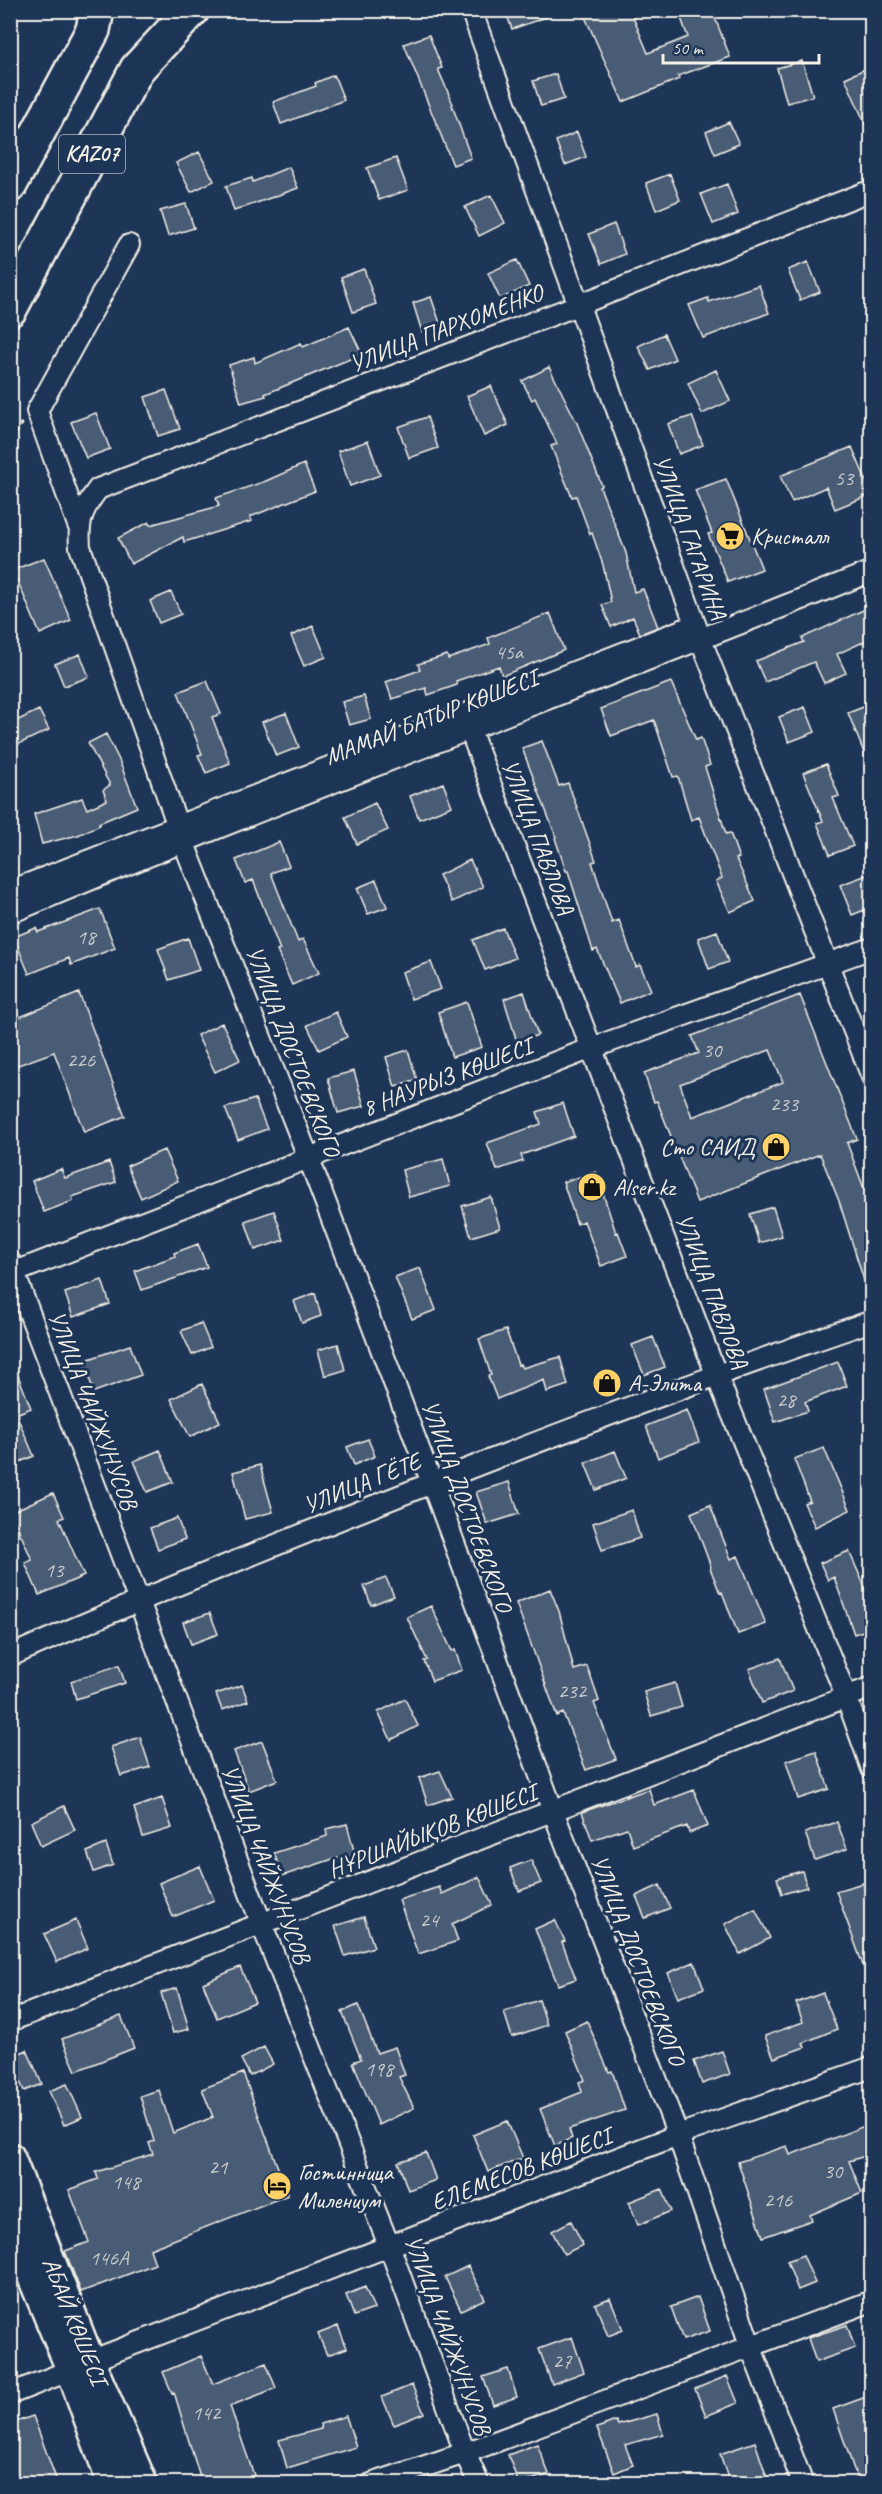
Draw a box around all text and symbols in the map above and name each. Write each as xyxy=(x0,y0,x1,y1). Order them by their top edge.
scale bar xyxy=(663,27,819,65)
text: 50 m xyxy=(672,37,705,59)
road number: KAZ07 xyxy=(59,135,125,173)
street label: УЛИЦА ПАРХОМЕНКО xyxy=(345,276,550,379)
street label: УЛИЦА ГАГАРИНА xyxy=(646,451,734,624)
house number: 53 xyxy=(835,465,855,491)
supermarket icon: Кристалл xyxy=(714,520,746,552)
place label: Кристалл xyxy=(751,521,830,551)
house number: 45а xyxy=(495,639,525,665)
street label: МАМАЙ БАТЫР КӨШЕСІ xyxy=(320,661,547,771)
street label: УЛИЦА ПАВЛОВА xyxy=(495,755,582,920)
house number: 18 xyxy=(77,924,98,950)
street label: УЛИЦА ДОСТОЕВСКОГО xyxy=(239,942,348,1162)
street label: 8 НАУРЫЗ КӨШЕСІ xyxy=(358,1029,541,1123)
house number: 30 xyxy=(703,1037,723,1063)
house number: 226 xyxy=(67,1047,96,1073)
house number: 233 xyxy=(770,1091,800,1117)
shop icon: Сто САИД xyxy=(760,1131,792,1163)
place label: Сто САИД xyxy=(660,1132,757,1162)
shop icon: Alser.kz xyxy=(576,1171,608,1203)
place label: Alser.kz xyxy=(613,1172,677,1202)
street label: УЛИЦА ПАВЛОВА xyxy=(669,1209,756,1374)
street label: УЛИЦА ЧАЙЖУНУСОВ xyxy=(41,1307,145,1515)
shop icon: А-Элита xyxy=(591,1367,623,1399)
place label: А-Элита xyxy=(628,1368,703,1398)
house number: 28 xyxy=(777,1387,798,1413)
street label: УЛИЦА ДОСТОЕВСКОГО xyxy=(415,1396,520,1618)
street label: УЛИЦА ГЁТЕ xyxy=(299,1445,428,1520)
house number: 13 xyxy=(45,1557,65,1583)
house number: 232 xyxy=(558,1678,588,1704)
street label: УЛИЦА ЧАЙЖУНУСОВ xyxy=(214,1761,318,1969)
street label: НҰРШАЙЫҚОВ КӨШЕСІ xyxy=(323,1775,546,1885)
street label: УЛИЦА ДОСТОЕВСКОГО xyxy=(584,1851,693,2071)
house number: 24 xyxy=(420,1907,441,1933)
house number: 198 xyxy=(365,2056,396,2082)
street label: ЕЛЕМЕСОВ КӨШЕСІ xyxy=(427,2119,620,2217)
house number: 21 xyxy=(209,2154,229,2180)
place label: Гостинница Милениум xyxy=(298,2157,394,2215)
house number: 30 xyxy=(824,2158,844,2184)
house number: 148 xyxy=(112,2169,143,2195)
hotel icon: Гостинница Милениум xyxy=(261,2170,293,2202)
house number: 216 xyxy=(764,2187,793,2213)
street label: УЛИЦА ЧАЙЖУНУСОВ xyxy=(398,2231,499,2440)
house number: 146А xyxy=(90,2245,130,2271)
street label: АБАЙ КӨШЕСІ xyxy=(36,2253,116,2394)
house number: 27 xyxy=(553,2348,573,2374)
house number: 142 xyxy=(192,2400,222,2426)

